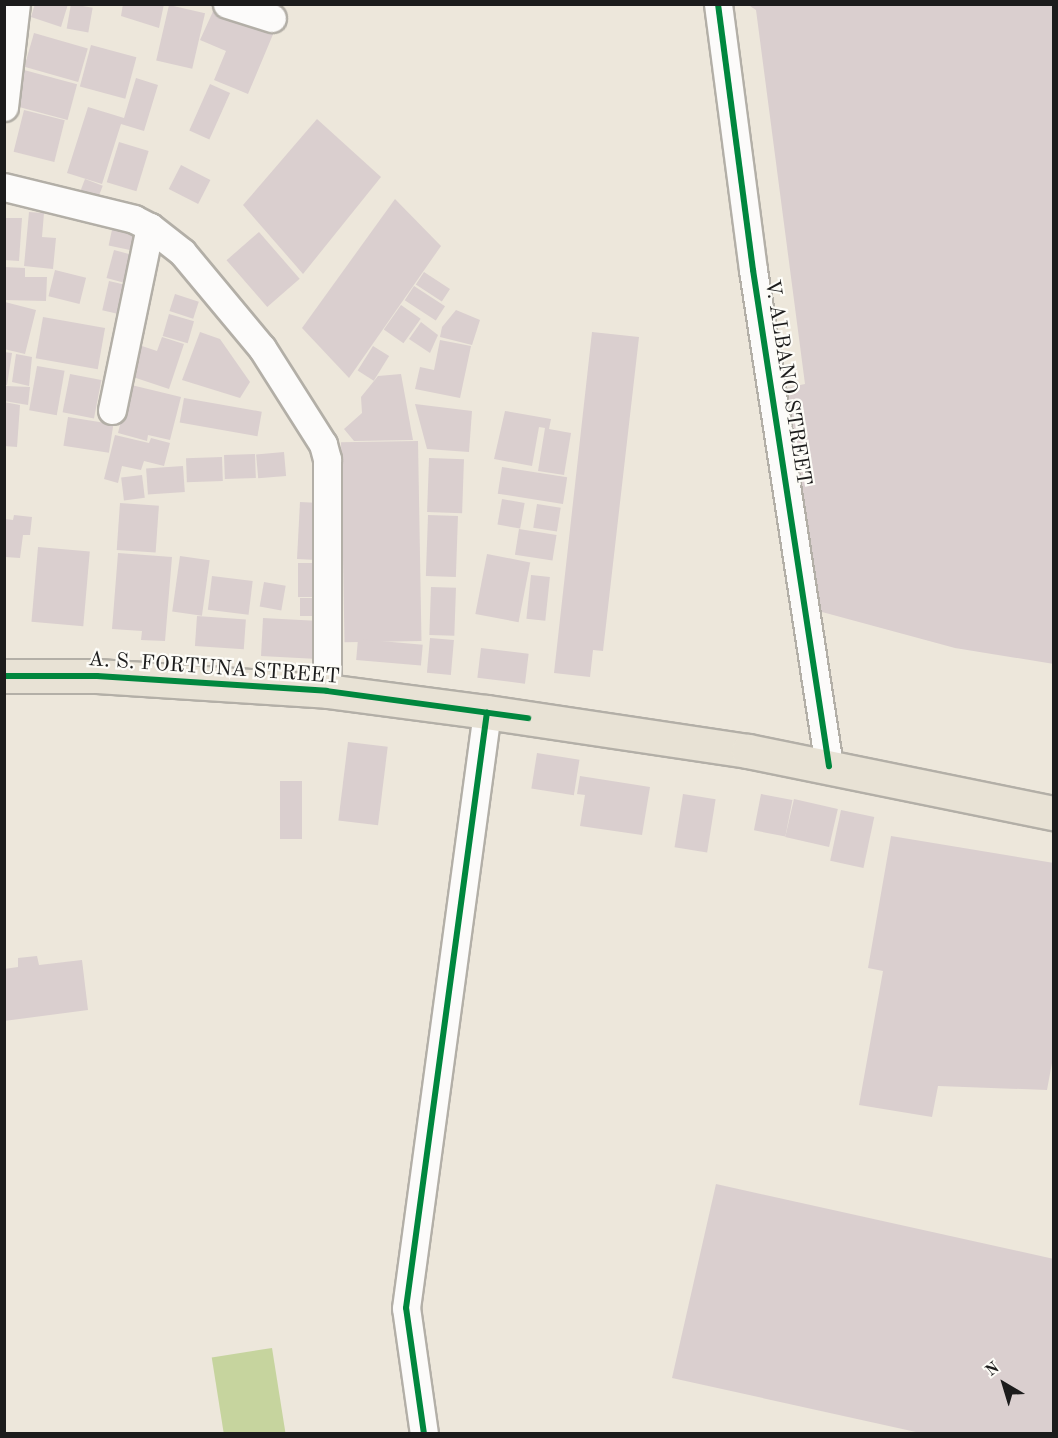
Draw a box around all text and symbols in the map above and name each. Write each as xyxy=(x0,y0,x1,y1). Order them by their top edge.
street label: V. ALBANO STREET xyxy=(758,278,816,488)
street label: A. S. FORTUNA STREET xyxy=(87,648,341,690)
north arrow xyxy=(974,1354,1034,1414)
text: N xyxy=(983,1360,1003,1380)

